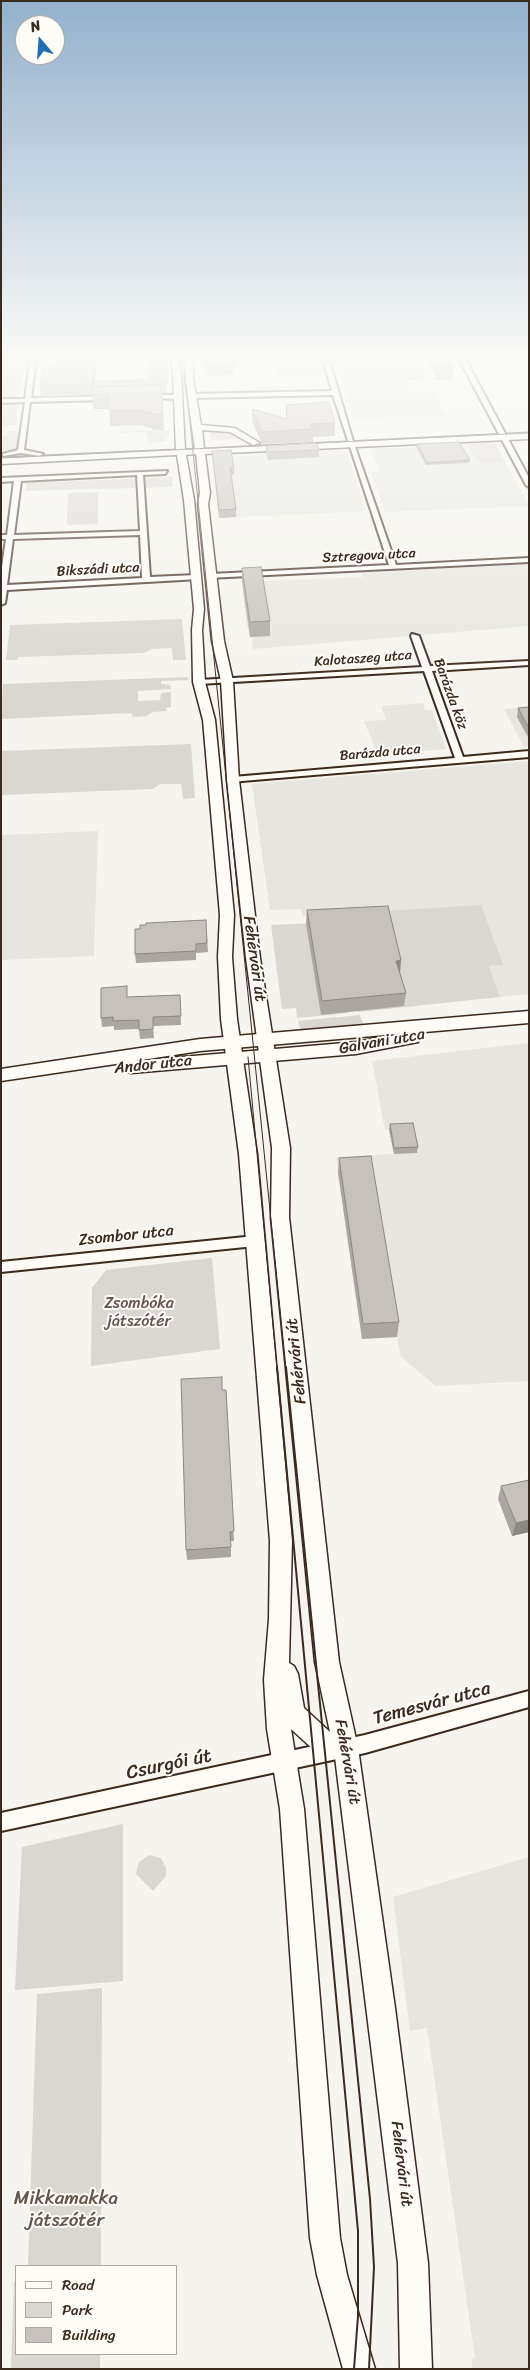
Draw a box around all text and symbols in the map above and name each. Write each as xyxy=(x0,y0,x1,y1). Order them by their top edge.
text: N xyxy=(27,13,44,40)
north arrow xyxy=(15,15,65,65)
street label: Sztregova utca xyxy=(322,545,416,567)
street label: Bikszádi utca xyxy=(56,559,140,581)
street label: Kalotaszeg utca xyxy=(314,647,412,671)
street label: Barázda köz xyxy=(429,656,471,732)
street label: Barázda utca xyxy=(339,741,421,765)
street label: Fehérvári út xyxy=(238,915,270,1003)
street label: Galvani utca xyxy=(338,1025,426,1059)
street label: Andor utca xyxy=(113,1051,193,1079)
street label: Zsombor utca xyxy=(78,1221,174,1251)
park label: Zsombóka játszótér xyxy=(104,1294,174,1332)
street label: Fehérvári út xyxy=(283,1317,311,1405)
street label: Temesvár utca xyxy=(371,1677,493,1731)
street label: Fehérvári út xyxy=(330,1718,364,1806)
street label: Csurgói út xyxy=(124,1745,214,1785)
street label: Fehérvári út xyxy=(386,2120,416,2208)
park label: Mikkamakka játszótér xyxy=(14,2188,118,2232)
legend xyxy=(15,2265,178,2355)
text: Road xyxy=(62,2272,94,2298)
text: Park xyxy=(62,2297,93,2323)
text: Building xyxy=(62,2322,116,2348)

